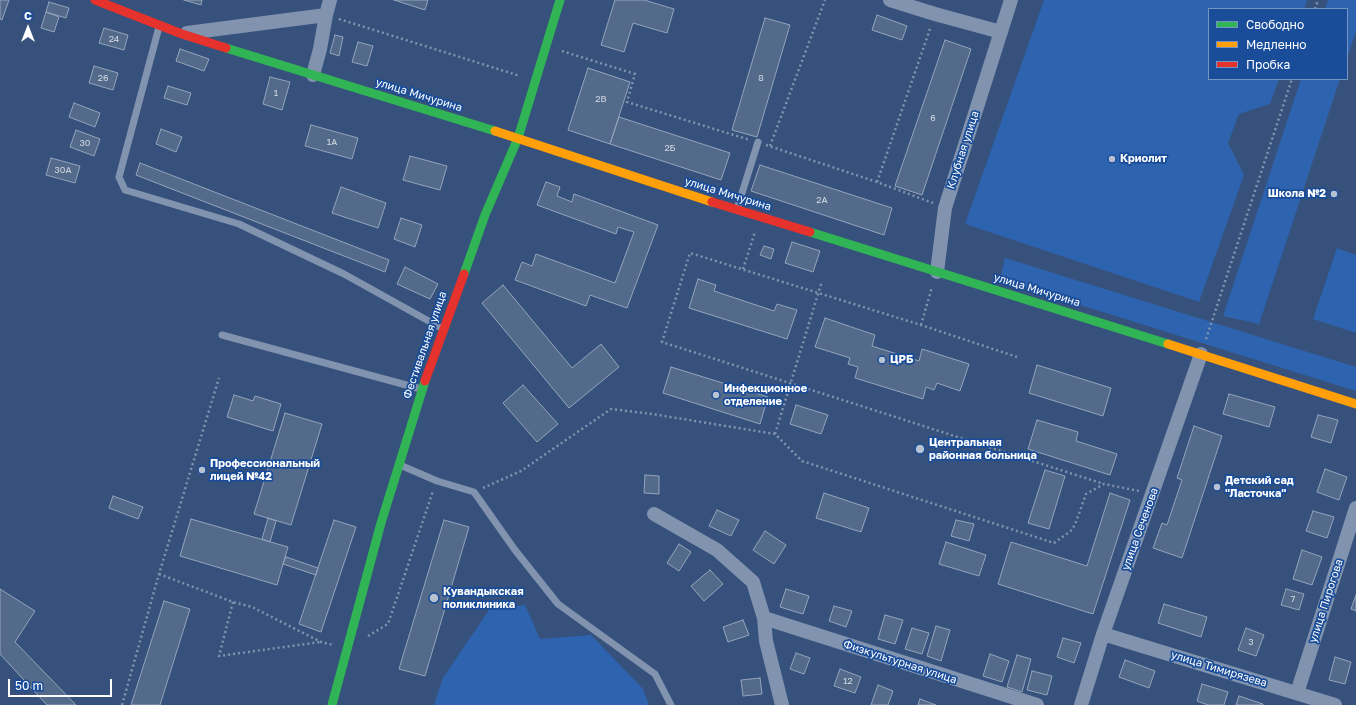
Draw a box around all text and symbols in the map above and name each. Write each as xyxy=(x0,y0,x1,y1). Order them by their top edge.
north arrow xyxy=(8,8,48,48)
legend xyxy=(1208,8,1348,80)
text: С xyxy=(24,9,32,22)
text: Свободно xyxy=(1246,17,1304,32)
house number: 24 xyxy=(109,34,119,44)
text: Медленно xyxy=(1246,37,1306,52)
text: Пробка xyxy=(1246,57,1290,72)
house number: 26 xyxy=(98,73,108,83)
house number: 8 xyxy=(758,73,764,83)
street label: улица Мичурина xyxy=(374,76,464,114)
house number: 1 xyxy=(274,88,278,98)
house number: 2В xyxy=(595,94,607,104)
street label: Клубная улица xyxy=(944,109,982,191)
house number: 6 xyxy=(930,113,936,123)
house number: 1А xyxy=(327,137,337,147)
house number: 30 xyxy=(80,138,90,148)
house number: 2Б xyxy=(664,143,676,153)
place label: Криолит xyxy=(1120,152,1167,166)
marker: Криолит xyxy=(1107,154,1117,164)
house number: 30А xyxy=(55,165,71,175)
street label: улица Мичурина xyxy=(683,175,773,213)
place label: Школа №2 xyxy=(1268,187,1326,201)
marker: Школа №2 xyxy=(1329,189,1339,199)
house number: 2А xyxy=(816,195,828,205)
street label: улица Мичурина xyxy=(992,271,1082,309)
street label: Фестивальная улица xyxy=(400,290,450,400)
place label: ЦРБ xyxy=(890,353,913,367)
marker: ЦРБ xyxy=(877,355,887,365)
place label: Инфекционное отделение xyxy=(724,382,807,408)
marker: Инфекционное отделение xyxy=(711,390,721,400)
place label: Центральная районная больница xyxy=(929,436,1037,462)
marker: Центральная районная больница xyxy=(914,443,926,455)
place label: Профессиональный лицей №42 xyxy=(210,457,320,483)
marker: Профессиональный лицей №42 xyxy=(197,465,207,475)
place label: Детский сад "Ласточка" xyxy=(1225,474,1294,500)
marker: Детский сад "Ласточка" xyxy=(1212,482,1222,492)
street label: улица Сеченова xyxy=(1119,486,1161,572)
street label: улица Пирогова xyxy=(1306,557,1346,645)
place label: Кувандыкская поликлиника xyxy=(443,585,524,611)
marker: Кувандыкская поликлиника xyxy=(428,592,440,604)
house number: 7 xyxy=(1291,594,1295,604)
street label: Физкультурная улица xyxy=(842,637,958,687)
house number: 3 xyxy=(1248,637,1254,647)
street label: улица Тимирязева xyxy=(1169,648,1269,690)
scale bar xyxy=(10,671,114,697)
house number: 12 xyxy=(843,676,853,686)
text: 50 m xyxy=(15,678,43,693)

